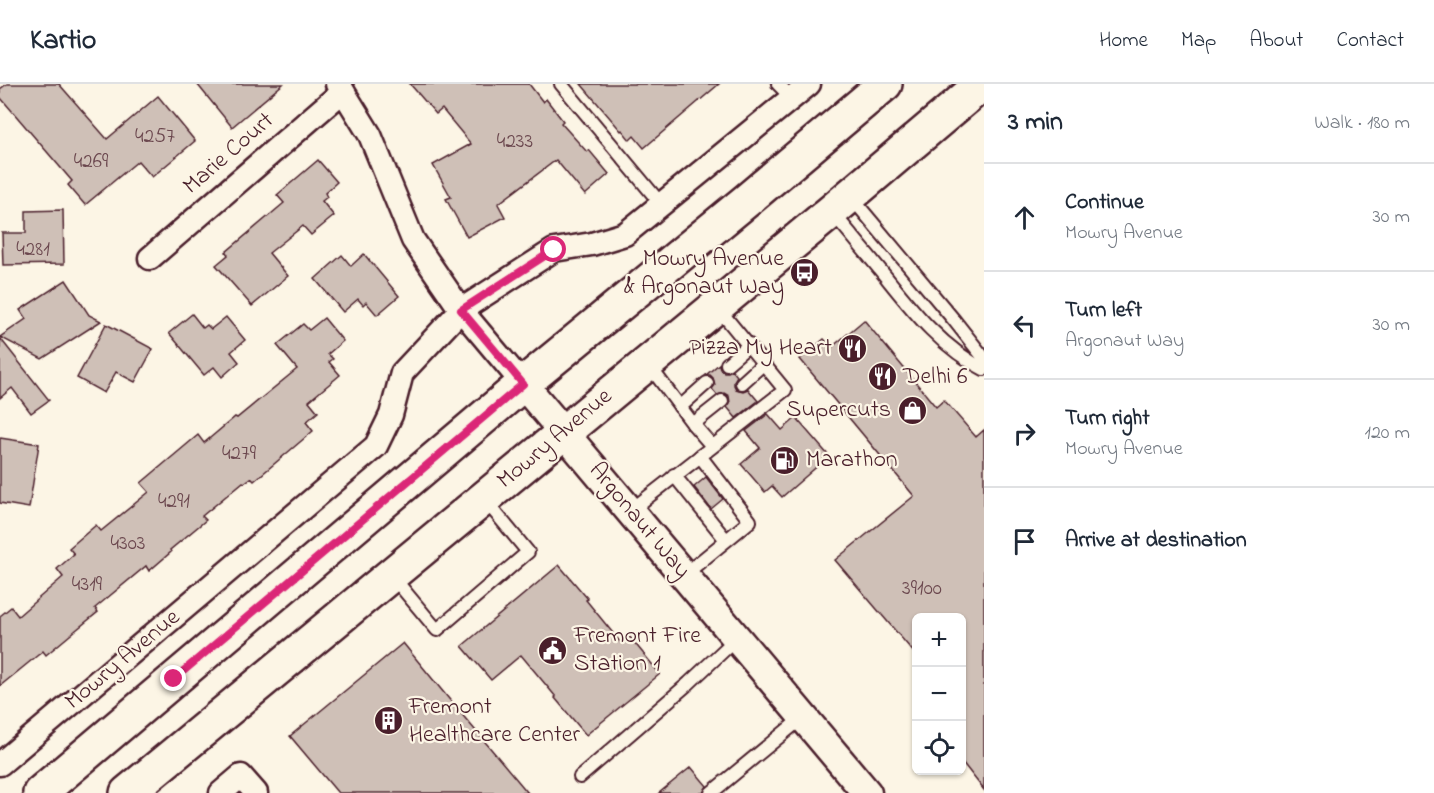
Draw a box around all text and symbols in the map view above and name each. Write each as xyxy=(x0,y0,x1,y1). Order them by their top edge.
text: Kartio xyxy=(30,21,96,62)
text: Home xyxy=(1099,26,1148,56)
text: Map xyxy=(1181,26,1216,56)
text: About xyxy=(1249,26,1303,56)
text: Contact xyxy=(1336,26,1404,56)
street label: Marie Court xyxy=(176,104,282,204)
text: 3 min xyxy=(1008,104,1063,142)
text: Walk · 180 m xyxy=(1314,109,1410,138)
house number: 4257 xyxy=(135,122,175,152)
house number: 4233 xyxy=(497,127,533,157)
house number: 4269 xyxy=(74,147,109,177)
text: Continue xyxy=(1065,187,1144,219)
icon: ahead xyxy=(1008,201,1041,234)
text: 30 m xyxy=(1373,203,1410,232)
text: Mowry Avenue xyxy=(1065,219,1183,248)
house number: 4281 xyxy=(16,235,50,265)
route start xyxy=(540,236,566,262)
place label: Mowry Avenue & Argonaut Way xyxy=(624,242,784,306)
bus stop icon: Mowry Avenue & Argonaut Way xyxy=(789,257,821,289)
text: Turn left xyxy=(1065,295,1142,327)
icon: left xyxy=(1008,309,1041,342)
text: 30 m xyxy=(1373,311,1410,340)
text: Argonaut Way xyxy=(1065,327,1184,356)
place label: Pizza My Heart xyxy=(689,331,832,367)
restaurant icon: Pizza My Heart xyxy=(837,332,869,364)
place label: Delhi 6 xyxy=(902,360,968,395)
restaurant icon: Delhi 6 xyxy=(866,361,898,393)
street label: Mowry Avenue xyxy=(490,380,621,499)
place label: Supercuts xyxy=(786,393,891,428)
shop icon: Supercuts xyxy=(896,394,928,426)
text: Turn right xyxy=(1065,403,1150,435)
icon: right xyxy=(1008,417,1041,450)
text: 120 m xyxy=(1365,419,1410,448)
text: Mowry Avenue xyxy=(1065,435,1183,464)
house number: 4279 xyxy=(222,439,257,469)
place label: Marathon xyxy=(806,443,898,478)
fuel station icon: Marathon xyxy=(769,444,801,476)
street label: Argonaut Way xyxy=(579,455,698,588)
house number: 4291 xyxy=(158,487,190,517)
icon: arrive xyxy=(1008,525,1041,558)
text: Arrive at destination xyxy=(1065,525,1247,557)
house number: 4303 xyxy=(110,529,146,559)
house number: 4319 xyxy=(72,570,103,600)
house number: 39100 xyxy=(902,574,942,604)
street label: Mowry Avenue xyxy=(58,601,189,720)
map controls xyxy=(912,613,966,775)
button: + xyxy=(912,613,966,667)
place label: Fremont Fire Station 1 xyxy=(573,619,701,682)
public building icon: Fremont Fire Station 1 xyxy=(537,634,569,666)
route end xyxy=(160,665,186,691)
button: − xyxy=(912,667,966,721)
place label: Fremont Healthcare Center xyxy=(408,690,581,753)
building icon: Fremont Healthcare Center xyxy=(372,705,404,737)
button: locate xyxy=(912,721,966,775)

